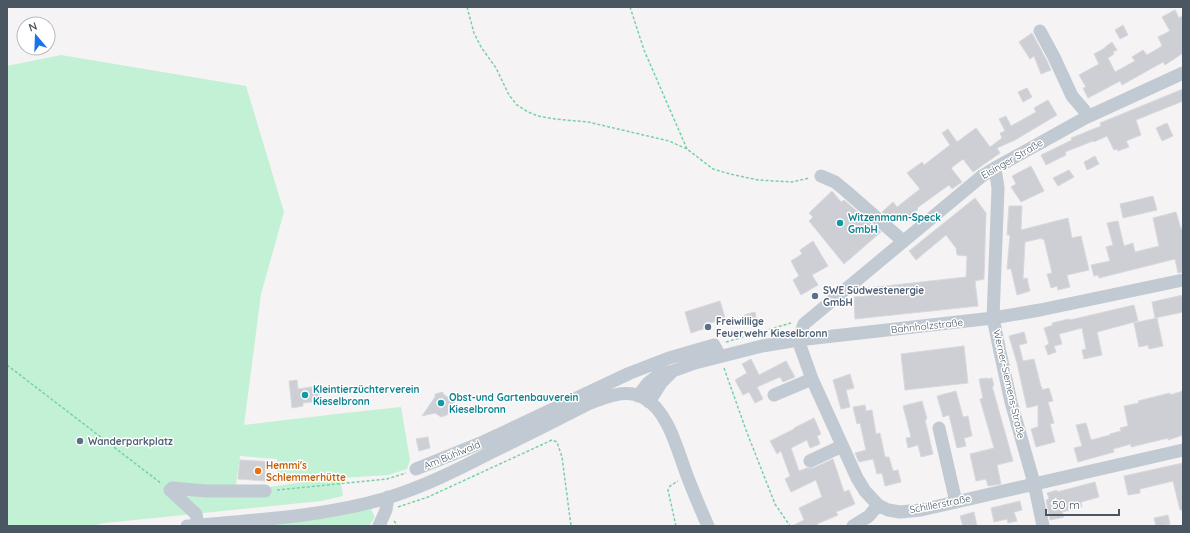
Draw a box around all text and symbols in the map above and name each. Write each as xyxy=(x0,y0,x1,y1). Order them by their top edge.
north arrow xyxy=(16,16,56,56)
text: N xyxy=(27,19,39,34)
street label: Eisinger Straße xyxy=(979,136,1046,182)
place label: Witzenmann-Speck GmbH xyxy=(848,211,941,236)
marker: Witzenmann-Speck GmbH xyxy=(835,218,845,228)
place label: SWE Südwestenergie GmbH xyxy=(823,284,924,309)
marker: SWE Südwestenergie GmbH xyxy=(810,291,820,301)
place label: Freiwillige Feuerwehr Kieselbronn xyxy=(716,315,827,340)
street label: Bahnholzstraße xyxy=(890,316,964,336)
marker: Freiwillige Feuerwehr Kieselbronn xyxy=(703,322,713,332)
street label: Werner-Siemens-Straße xyxy=(990,328,1028,440)
place label: Kleintierzüchterverein Kieselbronn xyxy=(313,383,419,408)
marker: Kleintierzüchterverein Kieselbronn xyxy=(300,390,310,400)
place label: Obst-und Gartenbauverein Kieselbronn xyxy=(449,391,578,416)
marker: Obst-und Gartenbauverein Kieselbronn xyxy=(436,398,446,408)
place label: Wanderparkplatz xyxy=(88,435,173,448)
marker: Wanderparkplatz xyxy=(75,436,85,446)
street label: Am Bühlwald xyxy=(422,438,482,472)
place label: Hemmi's Schlemmerhütte xyxy=(266,459,346,484)
marker: Hemmi's Schlemmerhütte xyxy=(253,466,263,476)
scale bar xyxy=(1046,491,1119,517)
street label: Schillerstraße xyxy=(908,492,972,516)
text: 50 m xyxy=(1052,497,1080,512)

